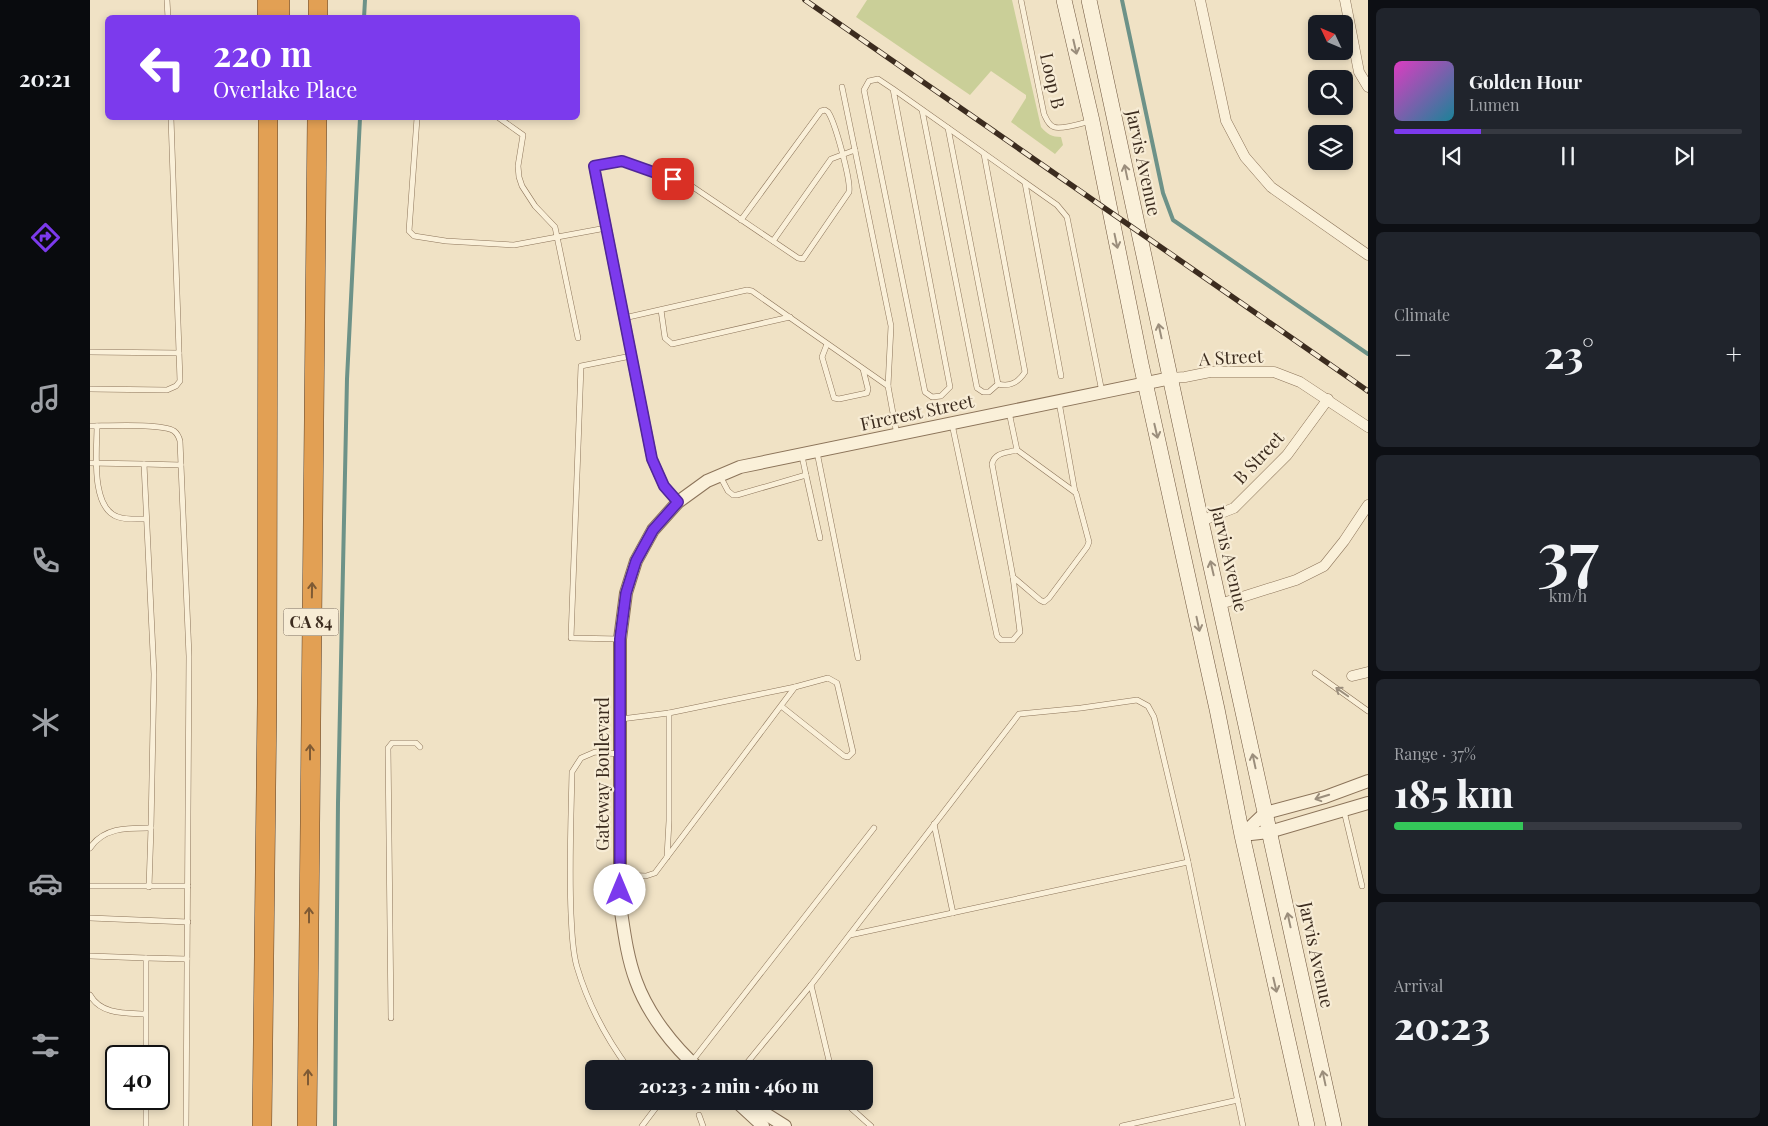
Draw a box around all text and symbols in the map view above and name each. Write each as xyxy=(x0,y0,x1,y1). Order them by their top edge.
north arrow xyxy=(1308,15,1352,60)
map controls xyxy=(1308,15,1353,170)
text: 220 m xyxy=(213,29,312,76)
icon: left xyxy=(130,35,195,100)
one-way arrow xyxy=(1071,39,1080,55)
street label: Loop B xyxy=(1035,51,1071,111)
text: 20:21 xyxy=(19,63,71,93)
text: Golden Hour xyxy=(1469,68,1582,94)
button: search xyxy=(1308,70,1353,115)
text: Overlake Place xyxy=(213,74,357,104)
text: Lumen xyxy=(1469,94,1520,115)
street label: Jarvis Avenue xyxy=(1121,107,1167,218)
button: layers xyxy=(1308,125,1353,170)
icon: previous xyxy=(1438,142,1466,170)
icon: pause xyxy=(1554,142,1582,170)
icon: next xyxy=(1670,142,1698,170)
pin xyxy=(652,158,694,200)
one-way arrow xyxy=(1121,164,1130,180)
icon: arrive xyxy=(659,165,687,193)
icon: directions xyxy=(28,220,63,255)
one-way arrow xyxy=(1112,232,1121,248)
text: Climate xyxy=(1394,304,1450,325)
one-way arrow xyxy=(1155,323,1165,339)
text: 23° xyxy=(1544,328,1594,379)
text: − xyxy=(1394,335,1412,372)
text: + xyxy=(1726,335,1742,372)
street label: A Street xyxy=(1197,343,1264,371)
icon: music xyxy=(28,381,63,416)
street label: Fircrest Street xyxy=(858,388,976,436)
one-way arrow xyxy=(1152,423,1161,439)
street label: B Street xyxy=(1228,425,1289,489)
street label: Jarvis Avenue xyxy=(1206,503,1254,614)
text: 37 xyxy=(1537,509,1599,595)
icon: phone xyxy=(28,543,63,578)
one-way arrow xyxy=(1207,561,1216,577)
one-way arrow xyxy=(307,582,317,598)
text: km/h xyxy=(1549,585,1587,606)
road number: CA 84 xyxy=(284,608,338,636)
one-way arrow xyxy=(1194,616,1204,632)
one-way arrow xyxy=(1335,687,1349,697)
street label: Gateway Boulevard xyxy=(590,696,614,851)
icon: climate xyxy=(28,705,63,740)
text: Range · 37% xyxy=(1394,743,1476,764)
one-way arrow xyxy=(305,745,315,761)
one-way arrow xyxy=(1249,753,1258,769)
text: 185 km xyxy=(1394,767,1514,818)
one-way arrow xyxy=(1314,793,1330,803)
position arrow xyxy=(593,863,645,915)
icon: car xyxy=(28,866,63,901)
street label: Jarvis Avenue xyxy=(1294,899,1340,1010)
one-way arrow xyxy=(304,907,314,924)
one-way arrow xyxy=(1284,912,1293,928)
text: Arrival xyxy=(1394,975,1443,996)
one-way arrow xyxy=(1271,976,1281,992)
text: 20:23 xyxy=(1394,999,1490,1050)
icon: filters xyxy=(28,1028,63,1063)
speed limit sign: 40 xyxy=(105,1045,170,1110)
one-way arrow xyxy=(303,1070,312,1086)
one-way arrow xyxy=(1319,1071,1328,1087)
text: 20:23 · 2 min · 460 m xyxy=(639,1072,819,1098)

